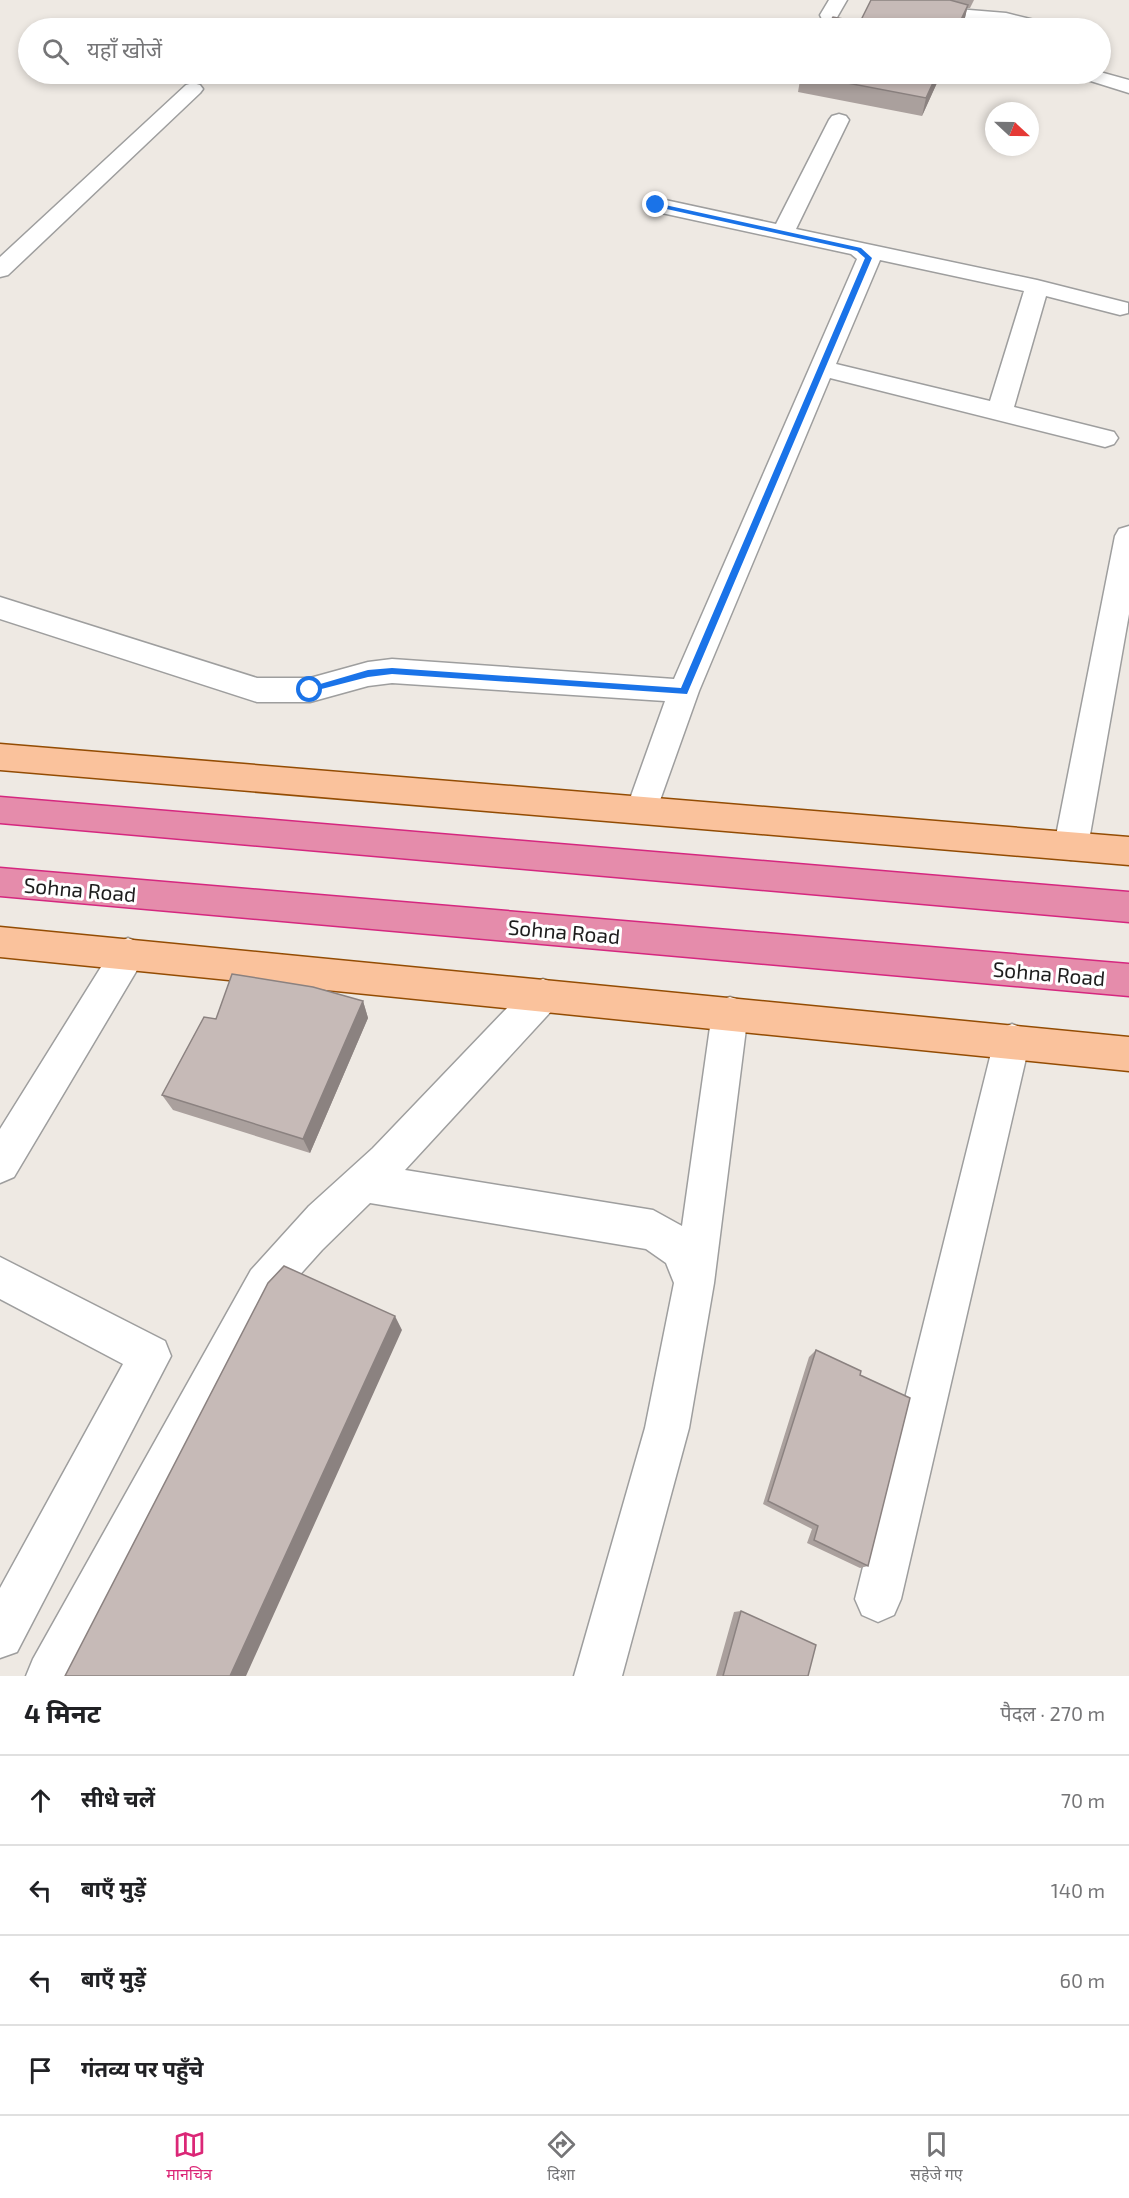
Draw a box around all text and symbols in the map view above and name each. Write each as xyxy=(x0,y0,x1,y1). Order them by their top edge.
search box xyxy=(18,18,1111,84)
icon: search xyxy=(39,35,72,68)
text: यहाँ खोजें xyxy=(87,36,162,62)
north arrow xyxy=(985,102,1039,156)
route end xyxy=(642,191,668,217)
route start xyxy=(296,676,322,702)
street label: Sohna Road xyxy=(23,872,137,906)
street label: Sohna Road xyxy=(507,914,621,948)
street label: Sohna Road xyxy=(992,956,1106,990)
text: 4 मिनट xyxy=(24,1697,101,1728)
text: पैदल · 270 m xyxy=(1000,1701,1105,1725)
icon: ahead xyxy=(24,1784,57,1817)
text: सीधे चलें xyxy=(81,1785,155,1811)
text: 70 m xyxy=(1061,1788,1105,1812)
icon: left xyxy=(24,1874,57,1907)
text: बाएँ मुड़ें xyxy=(81,1875,146,1901)
text: 140 m xyxy=(1051,1878,1105,1902)
icon: left xyxy=(24,1964,57,1997)
text: बाएँ मुड़ें xyxy=(81,1965,146,1991)
text: 60 m xyxy=(1060,1968,1105,1992)
icon: arrive xyxy=(24,2054,57,2087)
text: गंतव्य पर पहुँचे xyxy=(81,2055,204,2081)
tab: मानचित्र xyxy=(166,2128,212,2187)
tab: दिशा xyxy=(545,2128,578,2187)
tab: सहेजे गए xyxy=(910,2128,963,2187)

